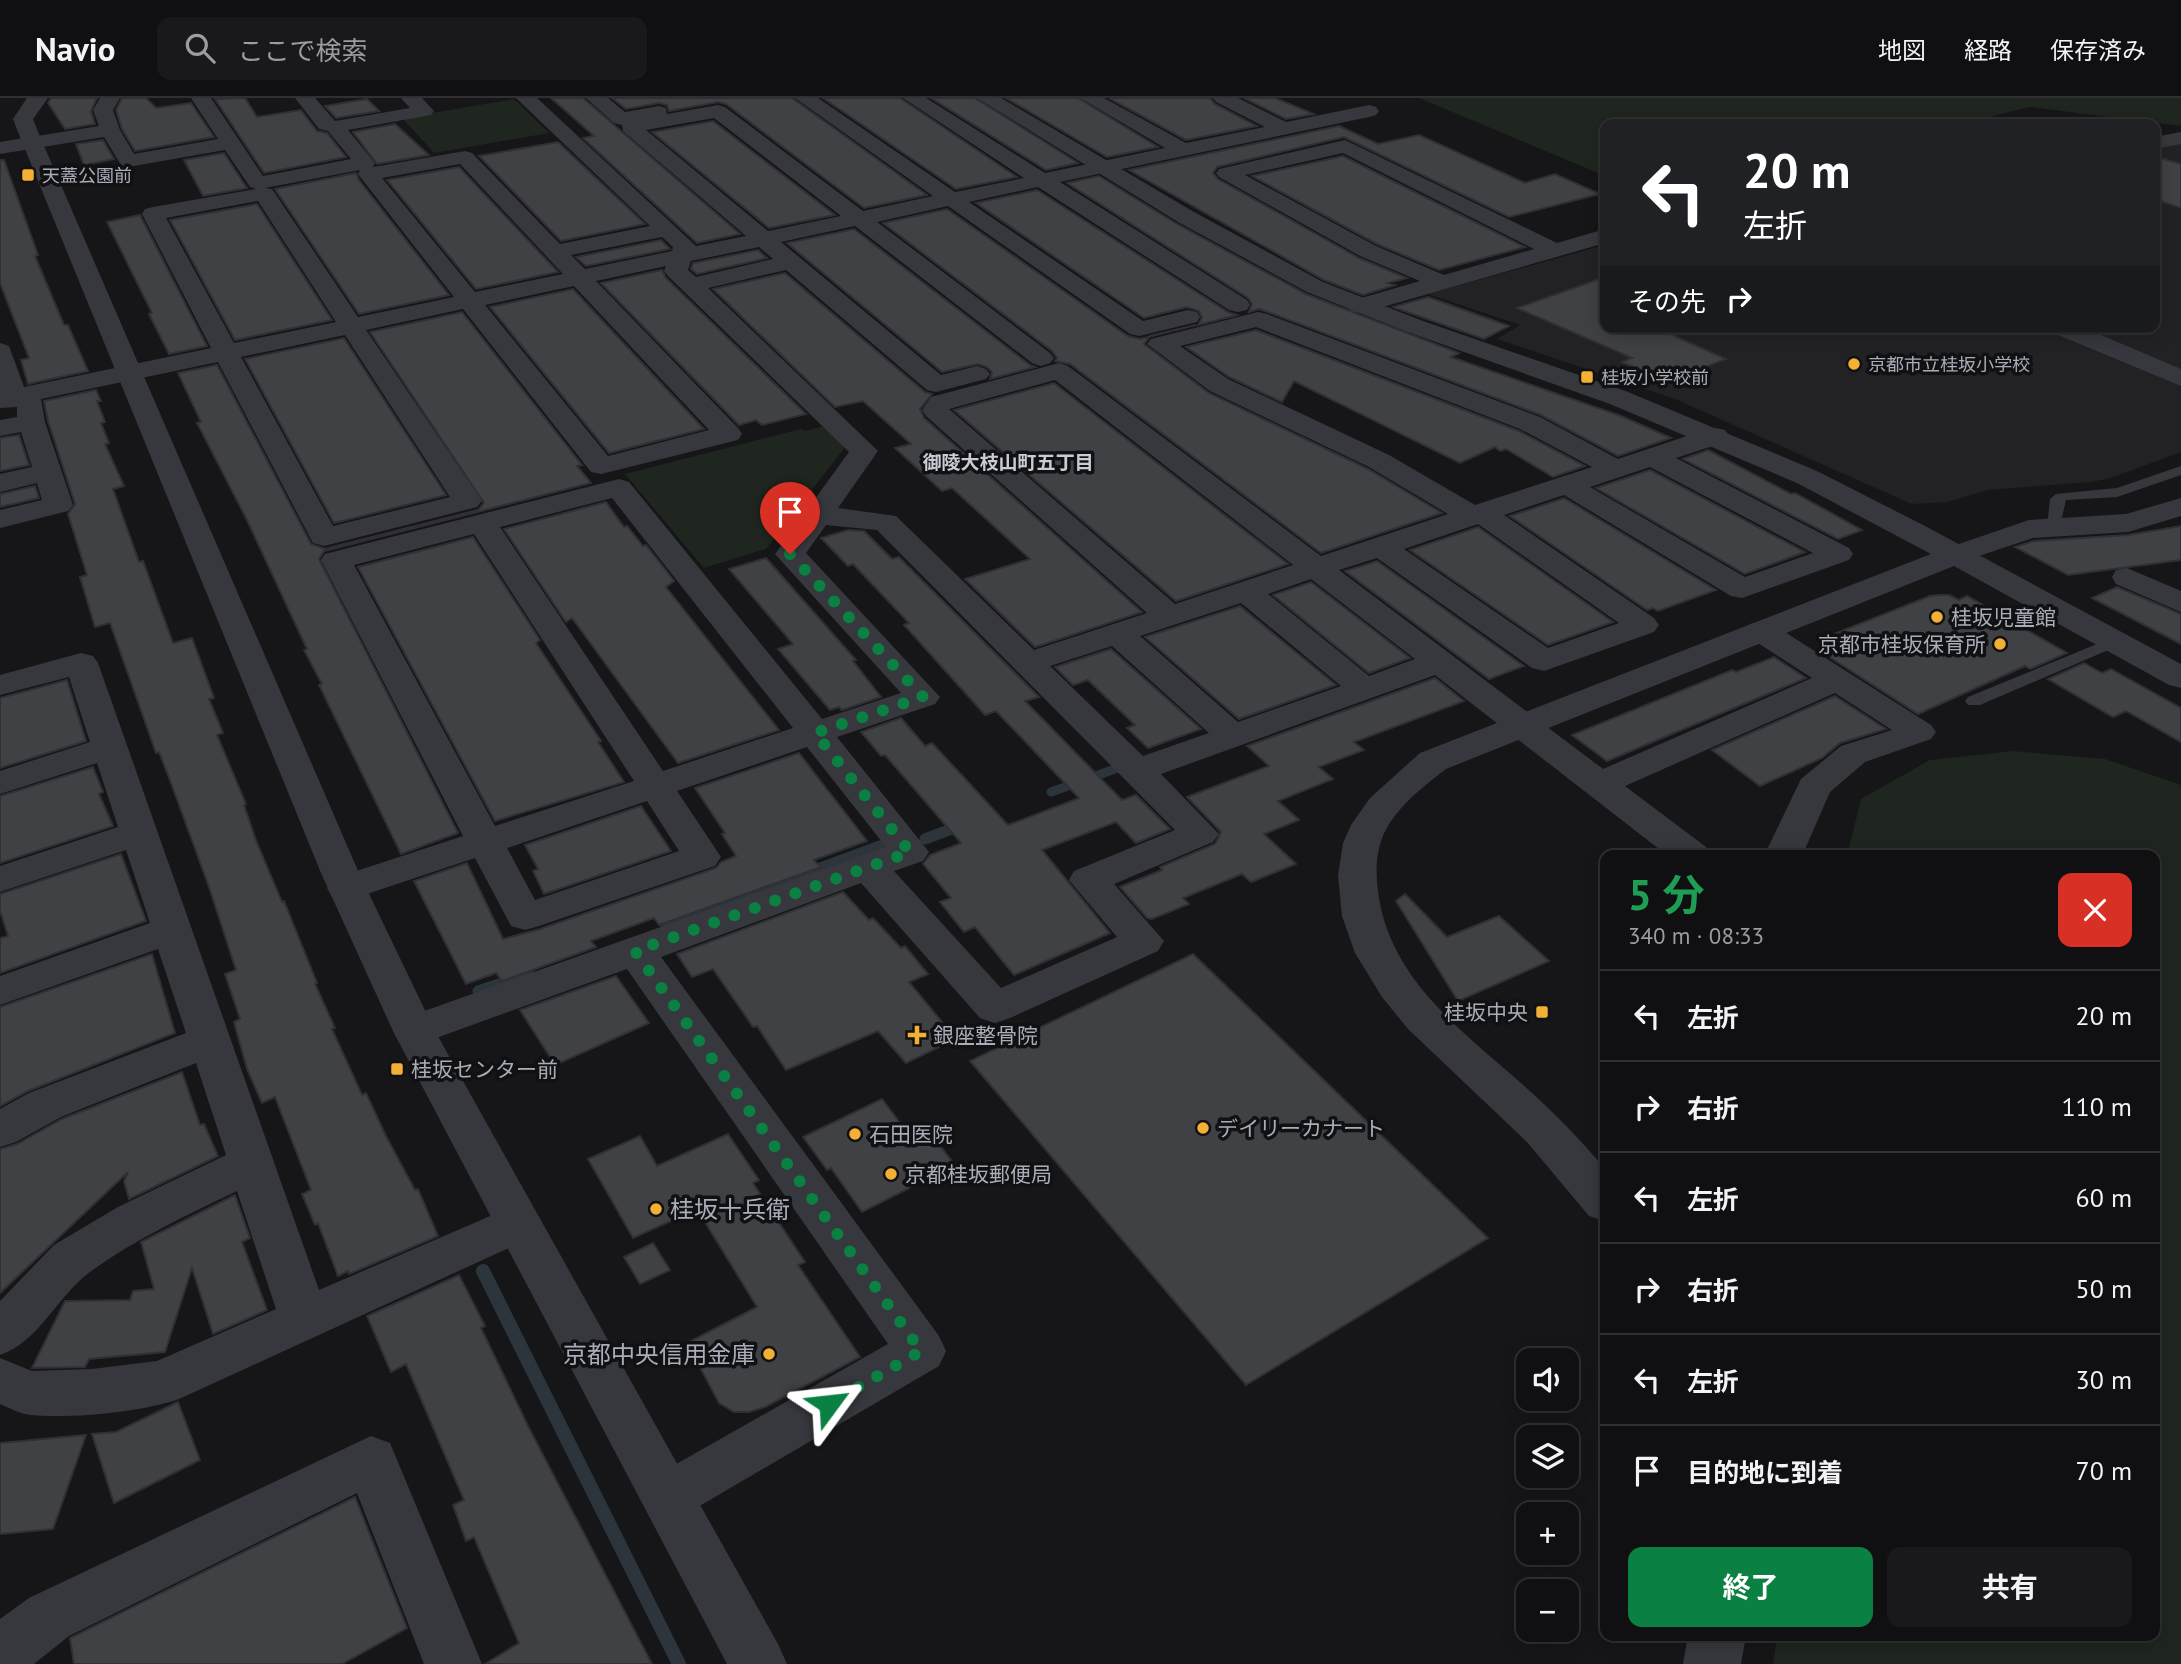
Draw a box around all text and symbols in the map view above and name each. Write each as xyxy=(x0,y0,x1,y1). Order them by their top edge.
search box xyxy=(157,17,647,80)
text: Navio xyxy=(35,27,115,70)
icon: search xyxy=(181,29,219,67)
text: ここで検索 xyxy=(237,34,367,67)
text: 地図 xyxy=(1878,35,1926,66)
text: 経路 xyxy=(1964,35,2012,66)
text: 保存済み xyxy=(2050,35,2146,66)
text: 20 m xyxy=(1743,138,1850,202)
icon: left xyxy=(1628,147,1719,238)
place label: 天蓋公園前 xyxy=(42,164,132,187)
marker: 天蓋公園前 xyxy=(20,167,36,183)
text: 左折 xyxy=(1743,204,1807,246)
icon: right xyxy=(1720,280,1758,318)
text: その先 xyxy=(1628,285,1706,318)
place label: 京都市立桂坂小学校 xyxy=(1868,353,2030,376)
marker: 京都市立桂坂小学校 xyxy=(1846,356,1862,372)
place label: 桂坂小学校前 xyxy=(1601,366,1709,389)
marker: 桂坂小学校前 xyxy=(1579,369,1595,385)
district label: 御陵大枝山町五丁目 xyxy=(922,450,1094,474)
pin xyxy=(760,482,820,554)
icon: arrive xyxy=(771,493,809,531)
place label: 桂坂児童館 xyxy=(1951,604,2056,631)
marker: 桂坂児童館 xyxy=(1929,609,1945,625)
place label: 京都市桂坂保育所 xyxy=(1818,631,1986,658)
marker: 京都市桂坂保育所 xyxy=(1992,636,2008,652)
text: 5 分 xyxy=(1628,867,1704,922)
button: close xyxy=(2058,873,2132,947)
text: 340 m · 08:33 xyxy=(1628,921,1764,950)
icon: left xyxy=(1628,997,1666,1035)
place label: 桂坂中央 xyxy=(1444,999,1528,1026)
text: 20 m xyxy=(2076,999,2132,1032)
text: 左折 xyxy=(1687,1001,1739,1034)
marker: 桂坂中央 xyxy=(1534,1004,1550,1020)
place label: 銀座整骨院 xyxy=(933,1022,1038,1049)
marker: 銀座整骨院 xyxy=(907,1025,927,1045)
place label: 桂坂センター前 xyxy=(411,1056,558,1083)
marker: 桂坂センター前 xyxy=(389,1061,405,1077)
icon: right xyxy=(1628,1088,1666,1126)
text: 110 m xyxy=(2061,1090,2132,1123)
text: 右折 xyxy=(1687,1092,1739,1125)
place label: デイリーカナート xyxy=(1217,1115,1385,1142)
marker: デイリーカナート xyxy=(1195,1120,1211,1136)
place label: 石田医院 xyxy=(869,1121,953,1148)
marker: 石田医院 xyxy=(847,1126,863,1142)
place label: 京都桂坂郵便局 xyxy=(905,1161,1052,1188)
marker: 京都桂坂郵便局 xyxy=(883,1166,899,1182)
icon: left xyxy=(1628,1179,1666,1217)
text: 60 m xyxy=(2076,1181,2132,1214)
text: 左折 xyxy=(1687,1183,1739,1216)
place label: 桂坂十兵衛 xyxy=(670,1194,790,1225)
marker: 桂坂十兵衛 xyxy=(648,1201,664,1217)
icon: right xyxy=(1628,1270,1666,1308)
text: 50 m xyxy=(2076,1272,2132,1305)
text: 右折 xyxy=(1687,1274,1739,1307)
place label: 京都中央信用金庫 xyxy=(563,1339,755,1370)
marker: 京都中央信用金庫 xyxy=(761,1346,777,1362)
map controls xyxy=(1516,1348,1579,1642)
button: sound xyxy=(1516,1348,1579,1411)
icon: left xyxy=(1628,1361,1666,1399)
text: 30 m xyxy=(2076,1363,2132,1396)
text: 左折 xyxy=(1687,1365,1739,1398)
position arrow xyxy=(792,1367,866,1441)
button: layers xyxy=(1516,1425,1579,1488)
icon: arrive xyxy=(1628,1452,1666,1490)
text: 70 m xyxy=(2076,1454,2132,1487)
text: 目的地に到着 xyxy=(1687,1456,1843,1489)
button: + xyxy=(1516,1502,1579,1565)
button: 終了 xyxy=(1628,1547,1873,1627)
button: 共有 xyxy=(1887,1547,2132,1627)
button: − xyxy=(1516,1579,1579,1642)

